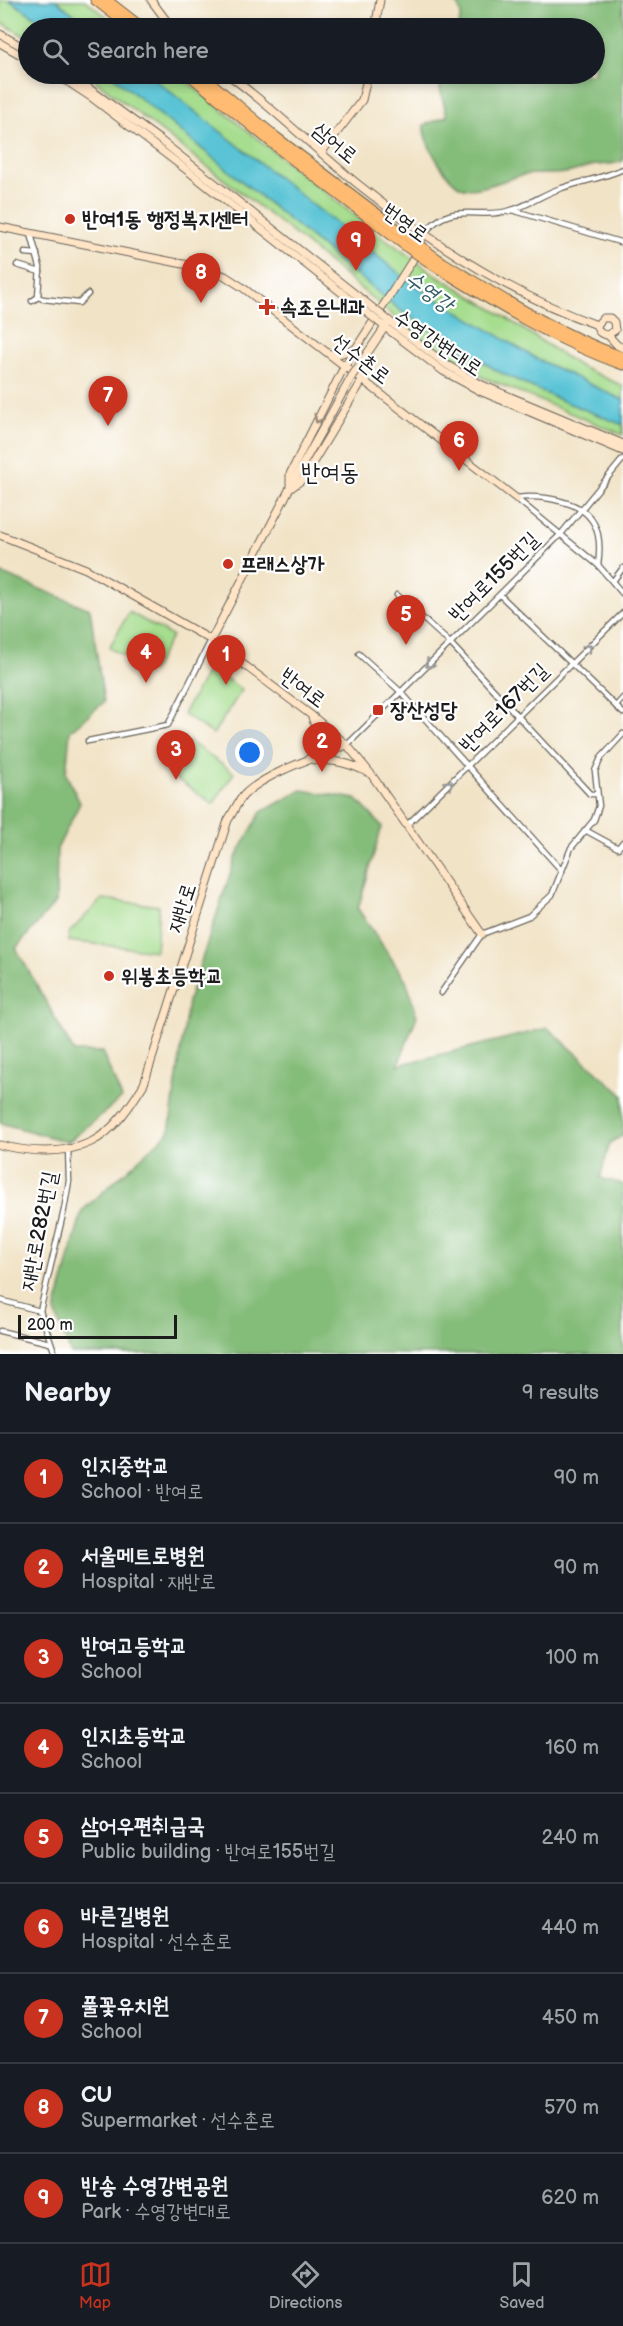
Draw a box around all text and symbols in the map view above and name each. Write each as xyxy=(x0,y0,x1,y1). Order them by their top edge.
search box xyxy=(18,18,605,84)
icon: search xyxy=(39,35,72,68)
text: Search here xyxy=(87,38,209,65)
street label: 삼어로 xyxy=(308,117,362,169)
street label: 번영로 xyxy=(377,198,433,248)
place label: 반여1동 행정복지센터 xyxy=(82,207,249,232)
marker: 반여1동 행정복지센터 xyxy=(63,212,77,226)
pin: 9 xyxy=(336,222,376,271)
pin: 8 xyxy=(182,254,220,303)
water label: 수영강 xyxy=(400,265,460,320)
place label: 속조은내과 xyxy=(280,295,365,320)
marker: 속조은내과 xyxy=(258,298,276,316)
street label: 수영강변대로 xyxy=(389,304,487,382)
street label: 선수촌로 xyxy=(327,328,395,390)
pin: 7 xyxy=(88,376,128,426)
one-way arrow xyxy=(314,413,325,424)
pin: 6 xyxy=(440,422,478,471)
district label: 반여동 xyxy=(301,458,359,487)
street label: 반여로155번길 xyxy=(444,527,544,627)
place label: 프래스상가 xyxy=(240,552,325,577)
marker: 프래스상가 xyxy=(221,557,235,571)
pin: 5 xyxy=(386,596,426,645)
pin: 4 xyxy=(126,634,166,683)
pin: 1 xyxy=(206,636,246,685)
one-way arrow xyxy=(581,644,592,654)
one-way arrow xyxy=(426,656,437,667)
street label: 반여로167번길 xyxy=(454,658,554,758)
street label: 반여로 xyxy=(275,663,331,713)
place label: 장산성당 xyxy=(390,698,458,723)
marker: 장산성당 xyxy=(371,703,385,717)
pin: 2 xyxy=(302,722,342,772)
pin: 3 xyxy=(156,730,195,780)
your location xyxy=(235,738,264,767)
one-way arrow xyxy=(442,781,453,792)
street label: 재반로 xyxy=(162,880,202,936)
place label: 위봉초등학교 xyxy=(121,964,222,989)
marker: 위봉초등학교 xyxy=(102,969,116,983)
street label: 재반로282번길 xyxy=(15,1169,63,1293)
scale bar xyxy=(18,1312,177,1340)
text: 200 m xyxy=(27,1316,73,1335)
text: Nearby xyxy=(24,1378,111,1409)
text: 9 results xyxy=(522,1381,599,1405)
text: 인지중학교 xyxy=(81,1453,170,1480)
text: 1 xyxy=(39,1466,48,1490)
text: 90 m xyxy=(554,1466,599,1490)
text: School · 반여로 xyxy=(81,1480,203,1504)
text: 서울메트로병원 xyxy=(81,1543,205,1570)
text: 2 xyxy=(38,1556,49,1580)
text: 90 m xyxy=(554,1556,599,1580)
text: Hospital · 재반로 xyxy=(81,1570,216,1594)
text: 반여고등학교 xyxy=(81,1633,187,1660)
text: 3 xyxy=(38,1646,49,1670)
text: 100 m xyxy=(546,1646,599,1670)
text: School xyxy=(81,1660,142,1684)
text: 인지초등학교 xyxy=(81,1723,187,1750)
text: 4 xyxy=(38,1736,49,1760)
text: 160 m xyxy=(545,1736,599,1760)
text: School xyxy=(81,1750,142,1774)
text: 삼어우편취급국 xyxy=(81,1813,205,1840)
text: 5 xyxy=(38,1826,49,1850)
text: 240 m xyxy=(542,1826,599,1850)
text: Public building · 반여로155번길 xyxy=(81,1840,336,1864)
text: 바른길병원 xyxy=(81,1903,170,1930)
text: 6 xyxy=(37,1916,50,1940)
text: 440 m xyxy=(541,1916,599,1940)
text: Hospital · 선수촌로 xyxy=(81,1930,232,1954)
text: 풀꽃유치원 xyxy=(81,1993,170,2020)
text: 7 xyxy=(38,2006,49,2030)
text: 450 m xyxy=(542,2006,599,2030)
text: School xyxy=(81,2020,142,2044)
text: CU xyxy=(81,2082,112,2109)
text: 8 xyxy=(37,2096,50,2120)
text: 570 m xyxy=(544,2096,599,2120)
text: Supermarket · 선수촌로 xyxy=(81,2109,275,2133)
text: 반송 수영강변공원 xyxy=(81,2173,229,2200)
text: 9 xyxy=(38,2186,49,2210)
text: 620 m xyxy=(541,2186,599,2210)
text: Park · 수영강변대로 xyxy=(81,2200,231,2224)
tab: Map xyxy=(79,2258,112,2313)
tab: Directions xyxy=(269,2258,342,2313)
tab: Saved xyxy=(499,2258,544,2313)

